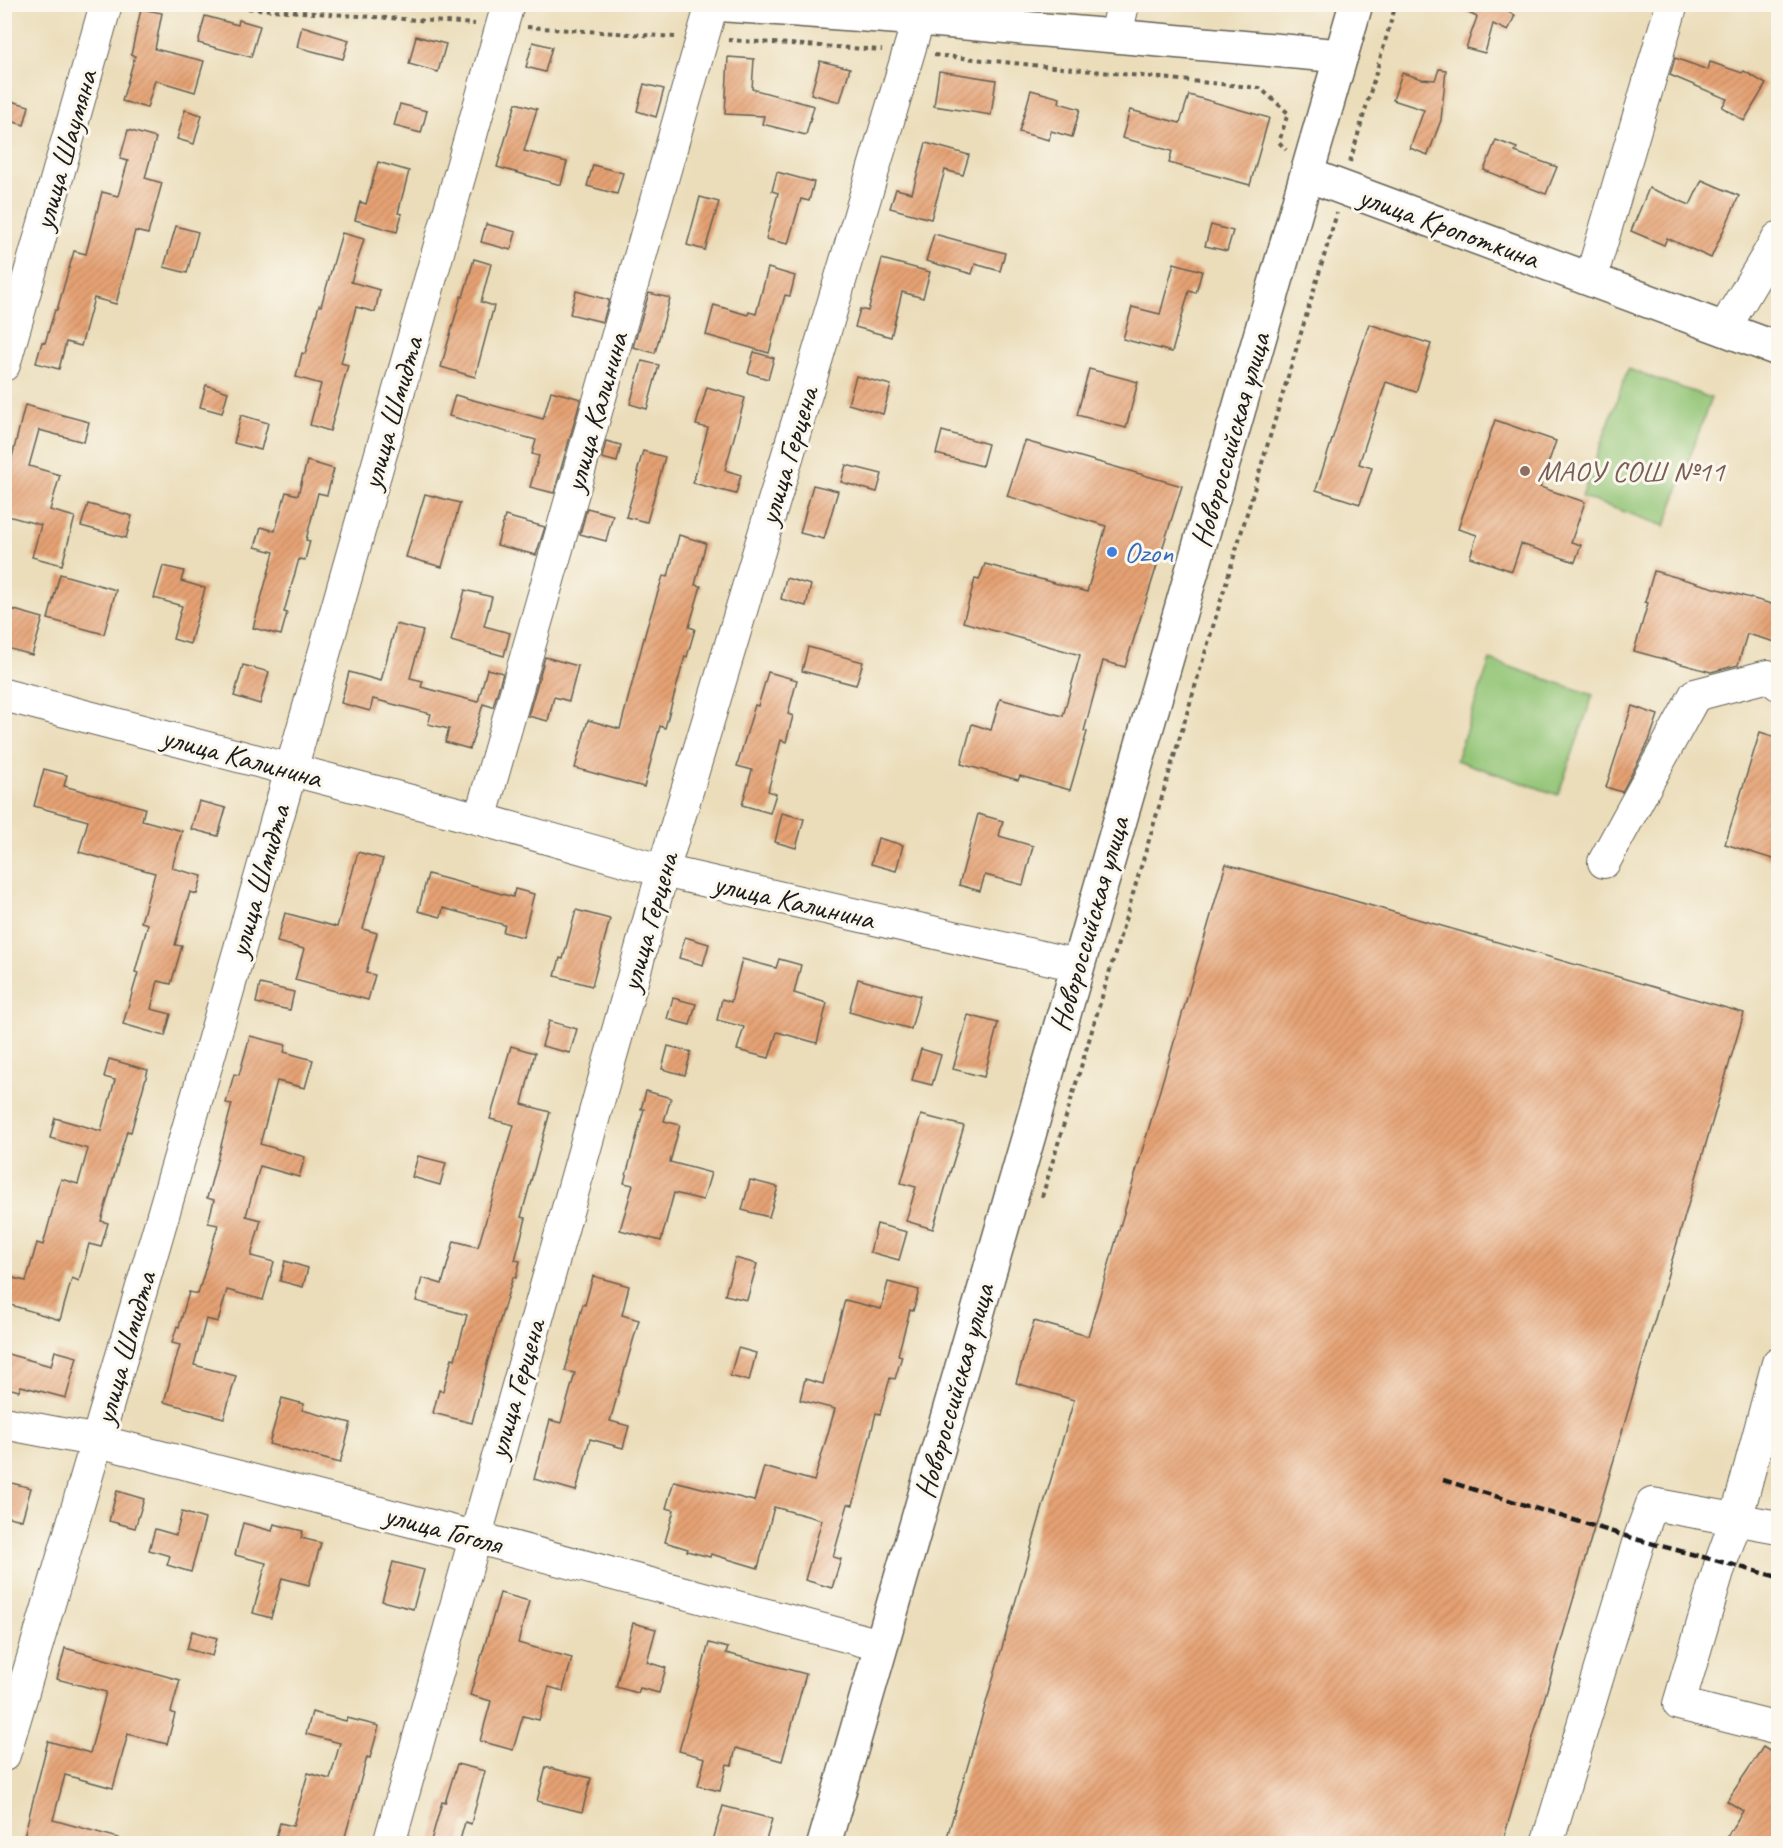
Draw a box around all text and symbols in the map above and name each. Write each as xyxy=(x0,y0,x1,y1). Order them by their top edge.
street label: улица Шаумяна xyxy=(24,64,106,236)
street label: улица Кропоткина xyxy=(1352,176,1546,278)
street label: улица Калинина xyxy=(555,326,637,498)
street label: Новороссийская улица xyxy=(1181,327,1279,551)
street label: улица Шмидта xyxy=(352,331,432,495)
street label: улица Герцена xyxy=(748,380,828,531)
place label: МАОУ СОШ №11 xyxy=(1537,452,1726,490)
marker: МАОУ СОШ №11 xyxy=(1518,464,1532,478)
place label: Ozon xyxy=(1124,533,1174,571)
marker: Ozon xyxy=(1105,545,1119,559)
street label: улица Калинина xyxy=(156,717,328,797)
street label: улица Шмидта xyxy=(219,799,299,963)
street label: Новороссийская улица xyxy=(1040,811,1138,1035)
street label: улица Герцена xyxy=(611,846,688,997)
street label: улица Калинина xyxy=(708,864,880,938)
street label: улица Шмидта xyxy=(85,1266,165,1430)
street label: Новороссийская улица xyxy=(905,1278,1003,1502)
street label: улица Герцена xyxy=(478,1313,555,1464)
street label: улица Гоголя xyxy=(378,1495,508,1564)

